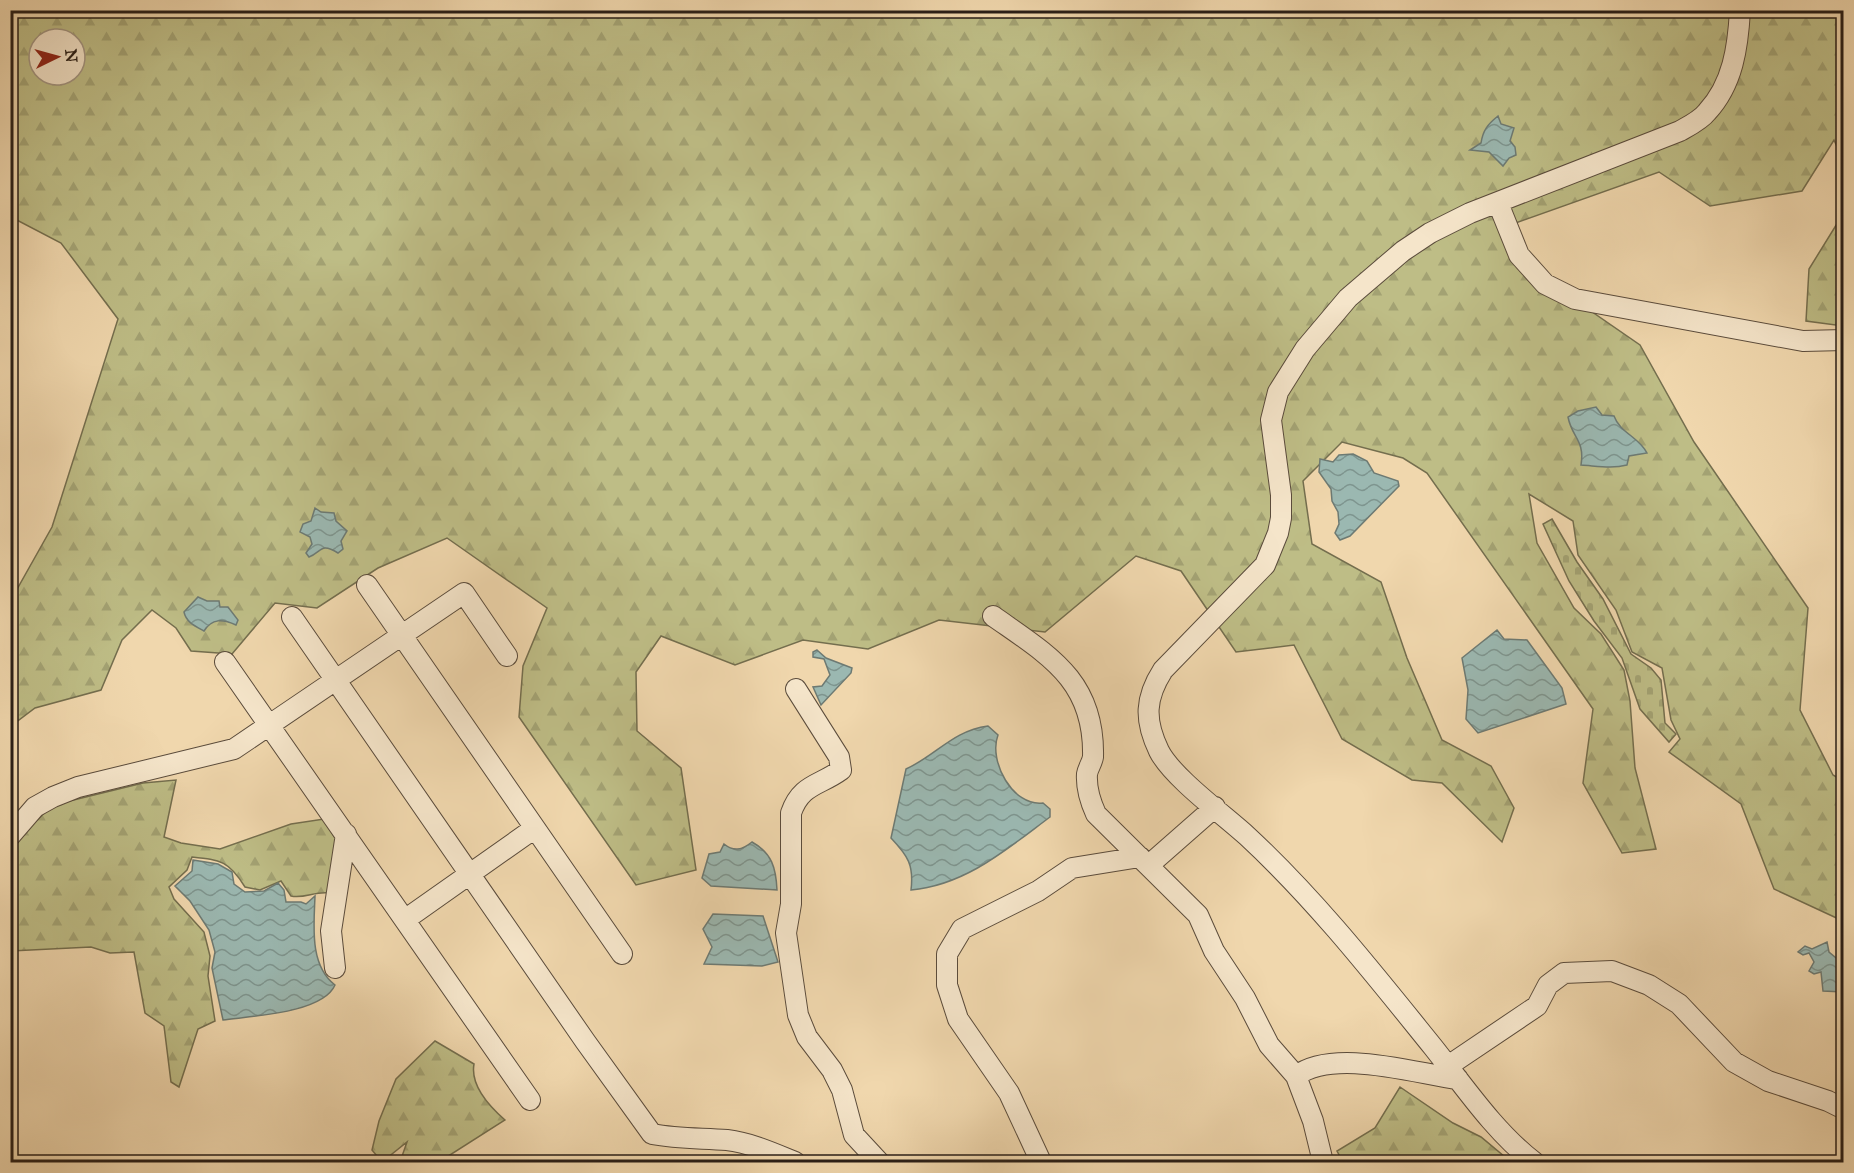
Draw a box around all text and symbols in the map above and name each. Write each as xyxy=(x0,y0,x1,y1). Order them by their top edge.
north arrow xyxy=(27,27,87,87)
text: N xyxy=(61,48,82,64)

